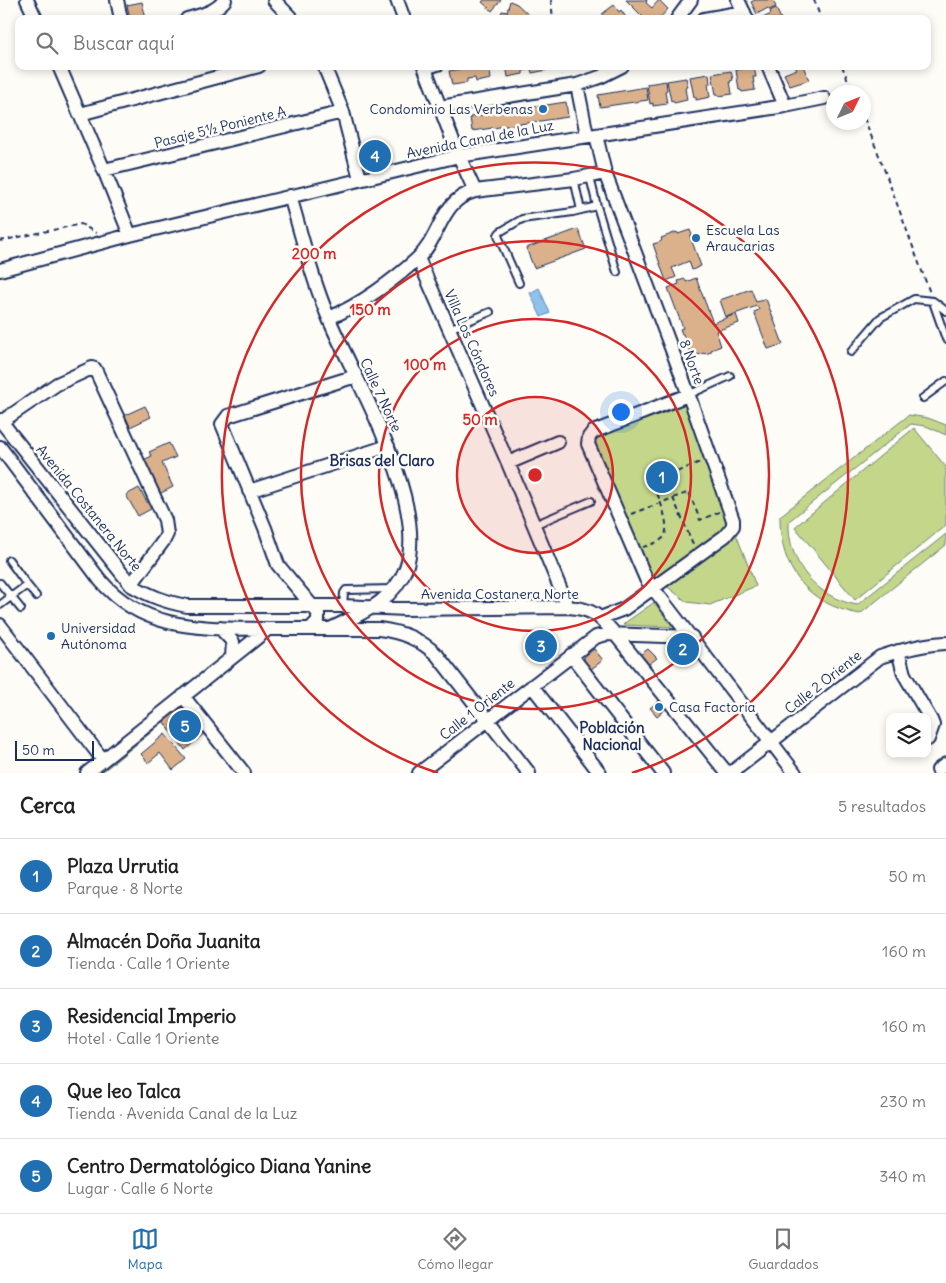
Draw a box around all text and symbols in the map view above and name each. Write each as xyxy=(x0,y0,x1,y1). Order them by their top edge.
search box xyxy=(15,15,931,70)
icon: search xyxy=(33,29,61,57)
text: Buscar aquí xyxy=(73,31,174,55)
north arrow xyxy=(826,85,871,130)
place label: Condominio Las Verbenas xyxy=(370,100,533,118)
street label: Pasaje 5½ Poniente A xyxy=(152,102,288,152)
marker: Condominio Las Verbenas xyxy=(537,103,549,115)
street label: Avenida Canal de la Luz xyxy=(405,116,555,162)
pin: 4 xyxy=(359,137,391,175)
place label: Escuela Las Araucarias xyxy=(706,221,780,255)
marker: Escuela Las Araucarias xyxy=(690,232,702,244)
text: 200 m xyxy=(292,244,336,263)
street label: Villa Los Cóndores xyxy=(440,287,504,399)
text: 150 m xyxy=(349,300,391,319)
street label: 8 Norte xyxy=(676,337,708,387)
street label: Calle 7 Norte xyxy=(356,355,406,435)
text: 100 m xyxy=(404,355,446,374)
your location xyxy=(608,399,634,425)
text: 50 m xyxy=(462,410,498,429)
street label: Avenida Costanera Norte xyxy=(32,441,146,575)
district label: Brisas del Claro xyxy=(329,451,435,470)
pin: 1 xyxy=(646,458,678,496)
centre of rings xyxy=(526,466,544,484)
street label: Avenida Costanera Norte xyxy=(421,585,579,603)
place label: Universidad Autónoma xyxy=(61,619,136,653)
pin: 3 xyxy=(525,627,557,665)
marker: Universidad Autónoma xyxy=(45,630,57,642)
pin: 2 xyxy=(667,630,699,668)
street label: Calle 2 Oriente xyxy=(781,646,865,718)
street label: Calle 1 Oriente xyxy=(436,674,518,744)
place label: Casa Factoría xyxy=(669,698,756,716)
marker: Casa Factoría xyxy=(653,701,665,713)
pin: 5 xyxy=(169,707,201,745)
map controls xyxy=(886,713,931,758)
button: layers xyxy=(886,713,931,758)
district label: Población Nacional xyxy=(579,718,645,754)
scale bar xyxy=(15,738,94,761)
text: 50 m xyxy=(22,741,55,759)
text: Cerca xyxy=(20,792,75,819)
text: 5 resultados xyxy=(838,796,926,816)
text: Plaza Urrutia xyxy=(67,854,179,878)
text: 1 xyxy=(33,866,39,886)
text: 50 m xyxy=(888,866,926,886)
text: Parque · 8 Norte xyxy=(67,878,183,898)
text: Almacén Doña Juanita xyxy=(67,929,261,953)
text: 2 xyxy=(32,941,40,961)
text: 160 m xyxy=(882,941,926,961)
text: Tienda · Calle 1 Oriente xyxy=(67,953,230,973)
text: Residencial Imperio xyxy=(67,1004,236,1028)
text: 3 xyxy=(31,1016,41,1036)
text: 160 m xyxy=(882,1016,926,1036)
text: Hotel · Calle 1 Oriente xyxy=(67,1028,219,1048)
text: Que leo Talca xyxy=(67,1079,181,1103)
text: 4 xyxy=(31,1091,41,1111)
text: 230 m xyxy=(880,1091,926,1111)
text: Tienda · Avenida Canal de la Luz xyxy=(67,1103,297,1123)
text: Centro Dermatológico Diana Yanine xyxy=(67,1154,371,1178)
text: 5 xyxy=(31,1166,41,1186)
text: 340 m xyxy=(879,1166,926,1186)
text: Lugar · Calle 6 Norte xyxy=(67,1178,213,1198)
tab: Mapa xyxy=(127,1225,163,1273)
tab: Cómo llegar xyxy=(418,1225,493,1273)
tab: Guardados xyxy=(748,1225,819,1273)

